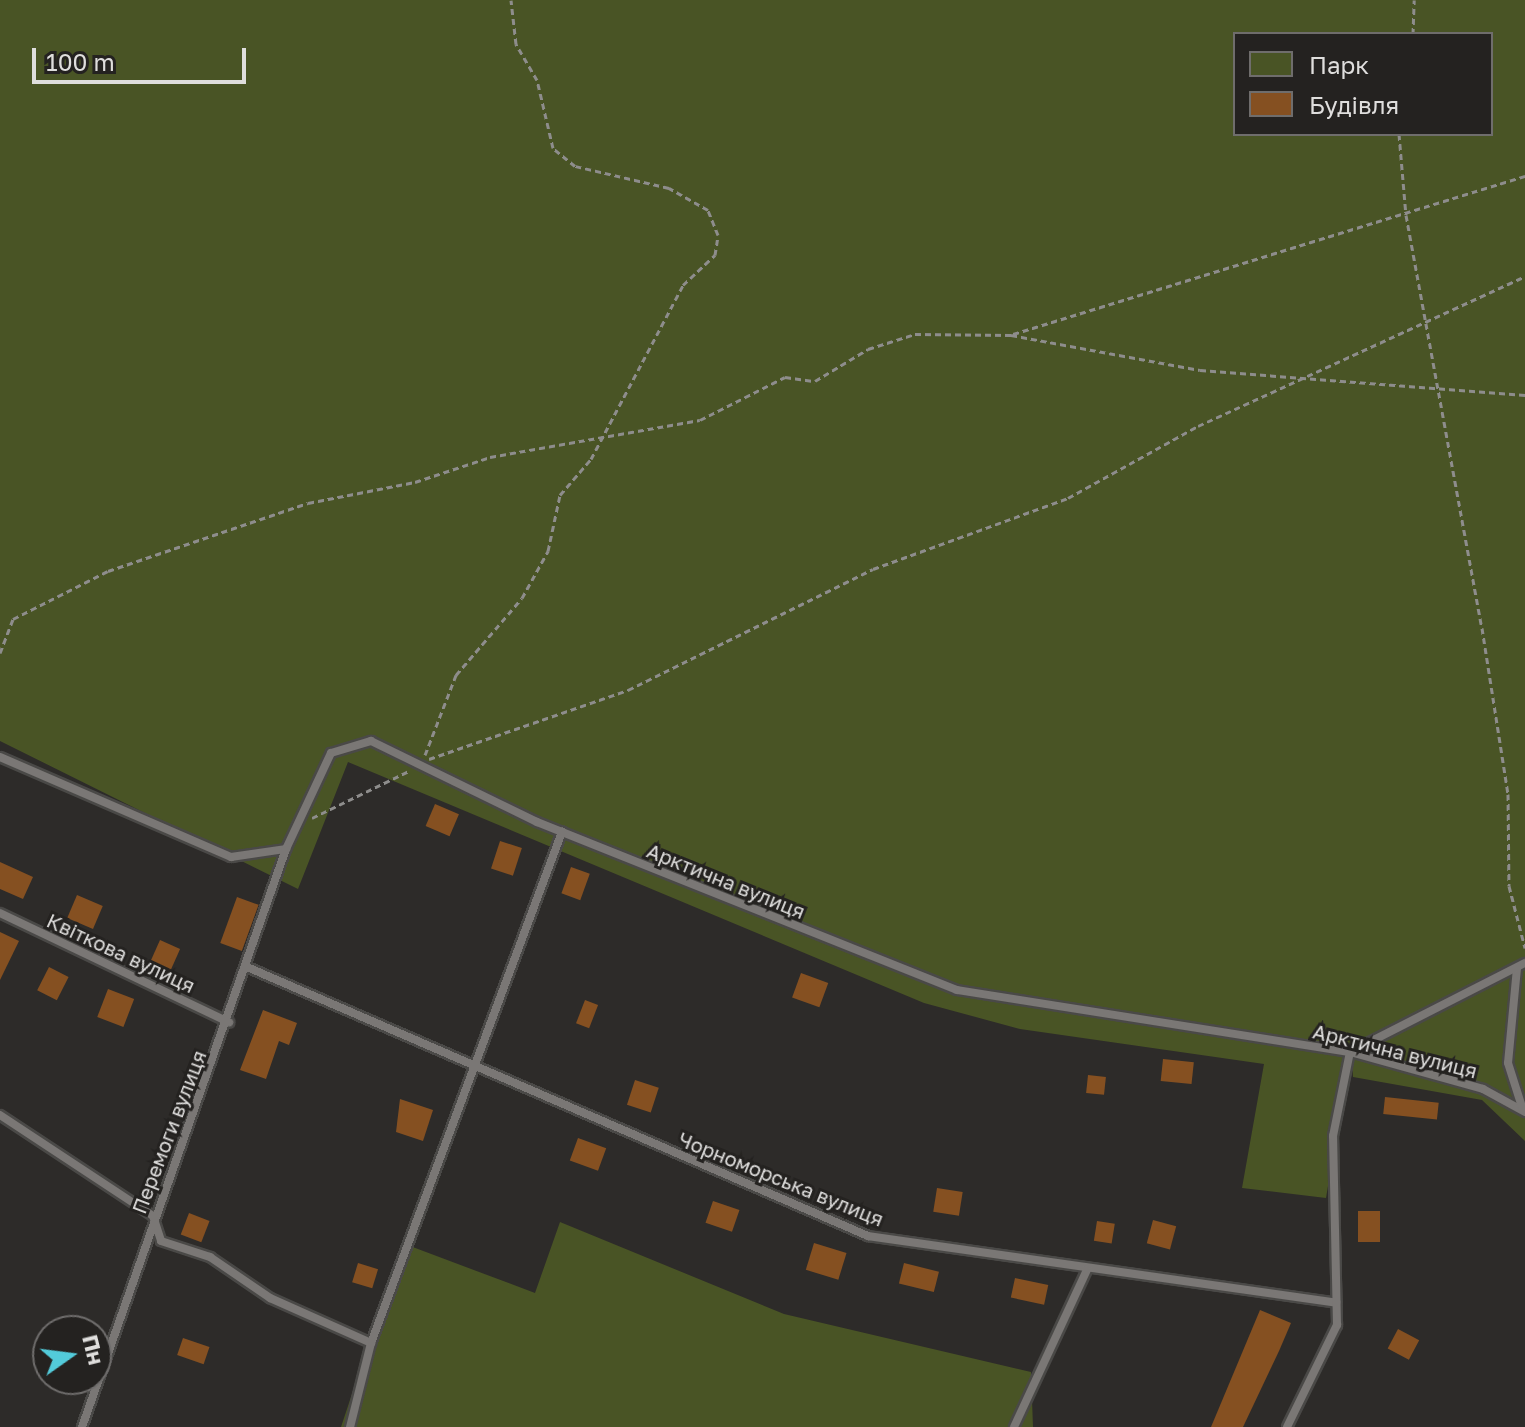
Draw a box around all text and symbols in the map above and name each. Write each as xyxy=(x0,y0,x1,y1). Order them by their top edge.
scale bar xyxy=(36,32,250,82)
legend xyxy=(1233,32,1493,136)
text: 100 m xyxy=(46,47,115,76)
text: Парк xyxy=(1309,50,1369,79)
text: Будівля xyxy=(1309,90,1399,119)
street label: Арктична вулиця xyxy=(643,838,809,924)
street label: Квіткова вулиця xyxy=(43,908,199,998)
street label: Арктична вулиця xyxy=(1310,1019,1480,1083)
street label: Перемоги вулиця xyxy=(127,1047,211,1217)
street label: Чорноморська вулиця xyxy=(675,1127,887,1231)
north arrow xyxy=(32,1315,112,1395)
text: Пн xyxy=(77,1332,111,1367)

